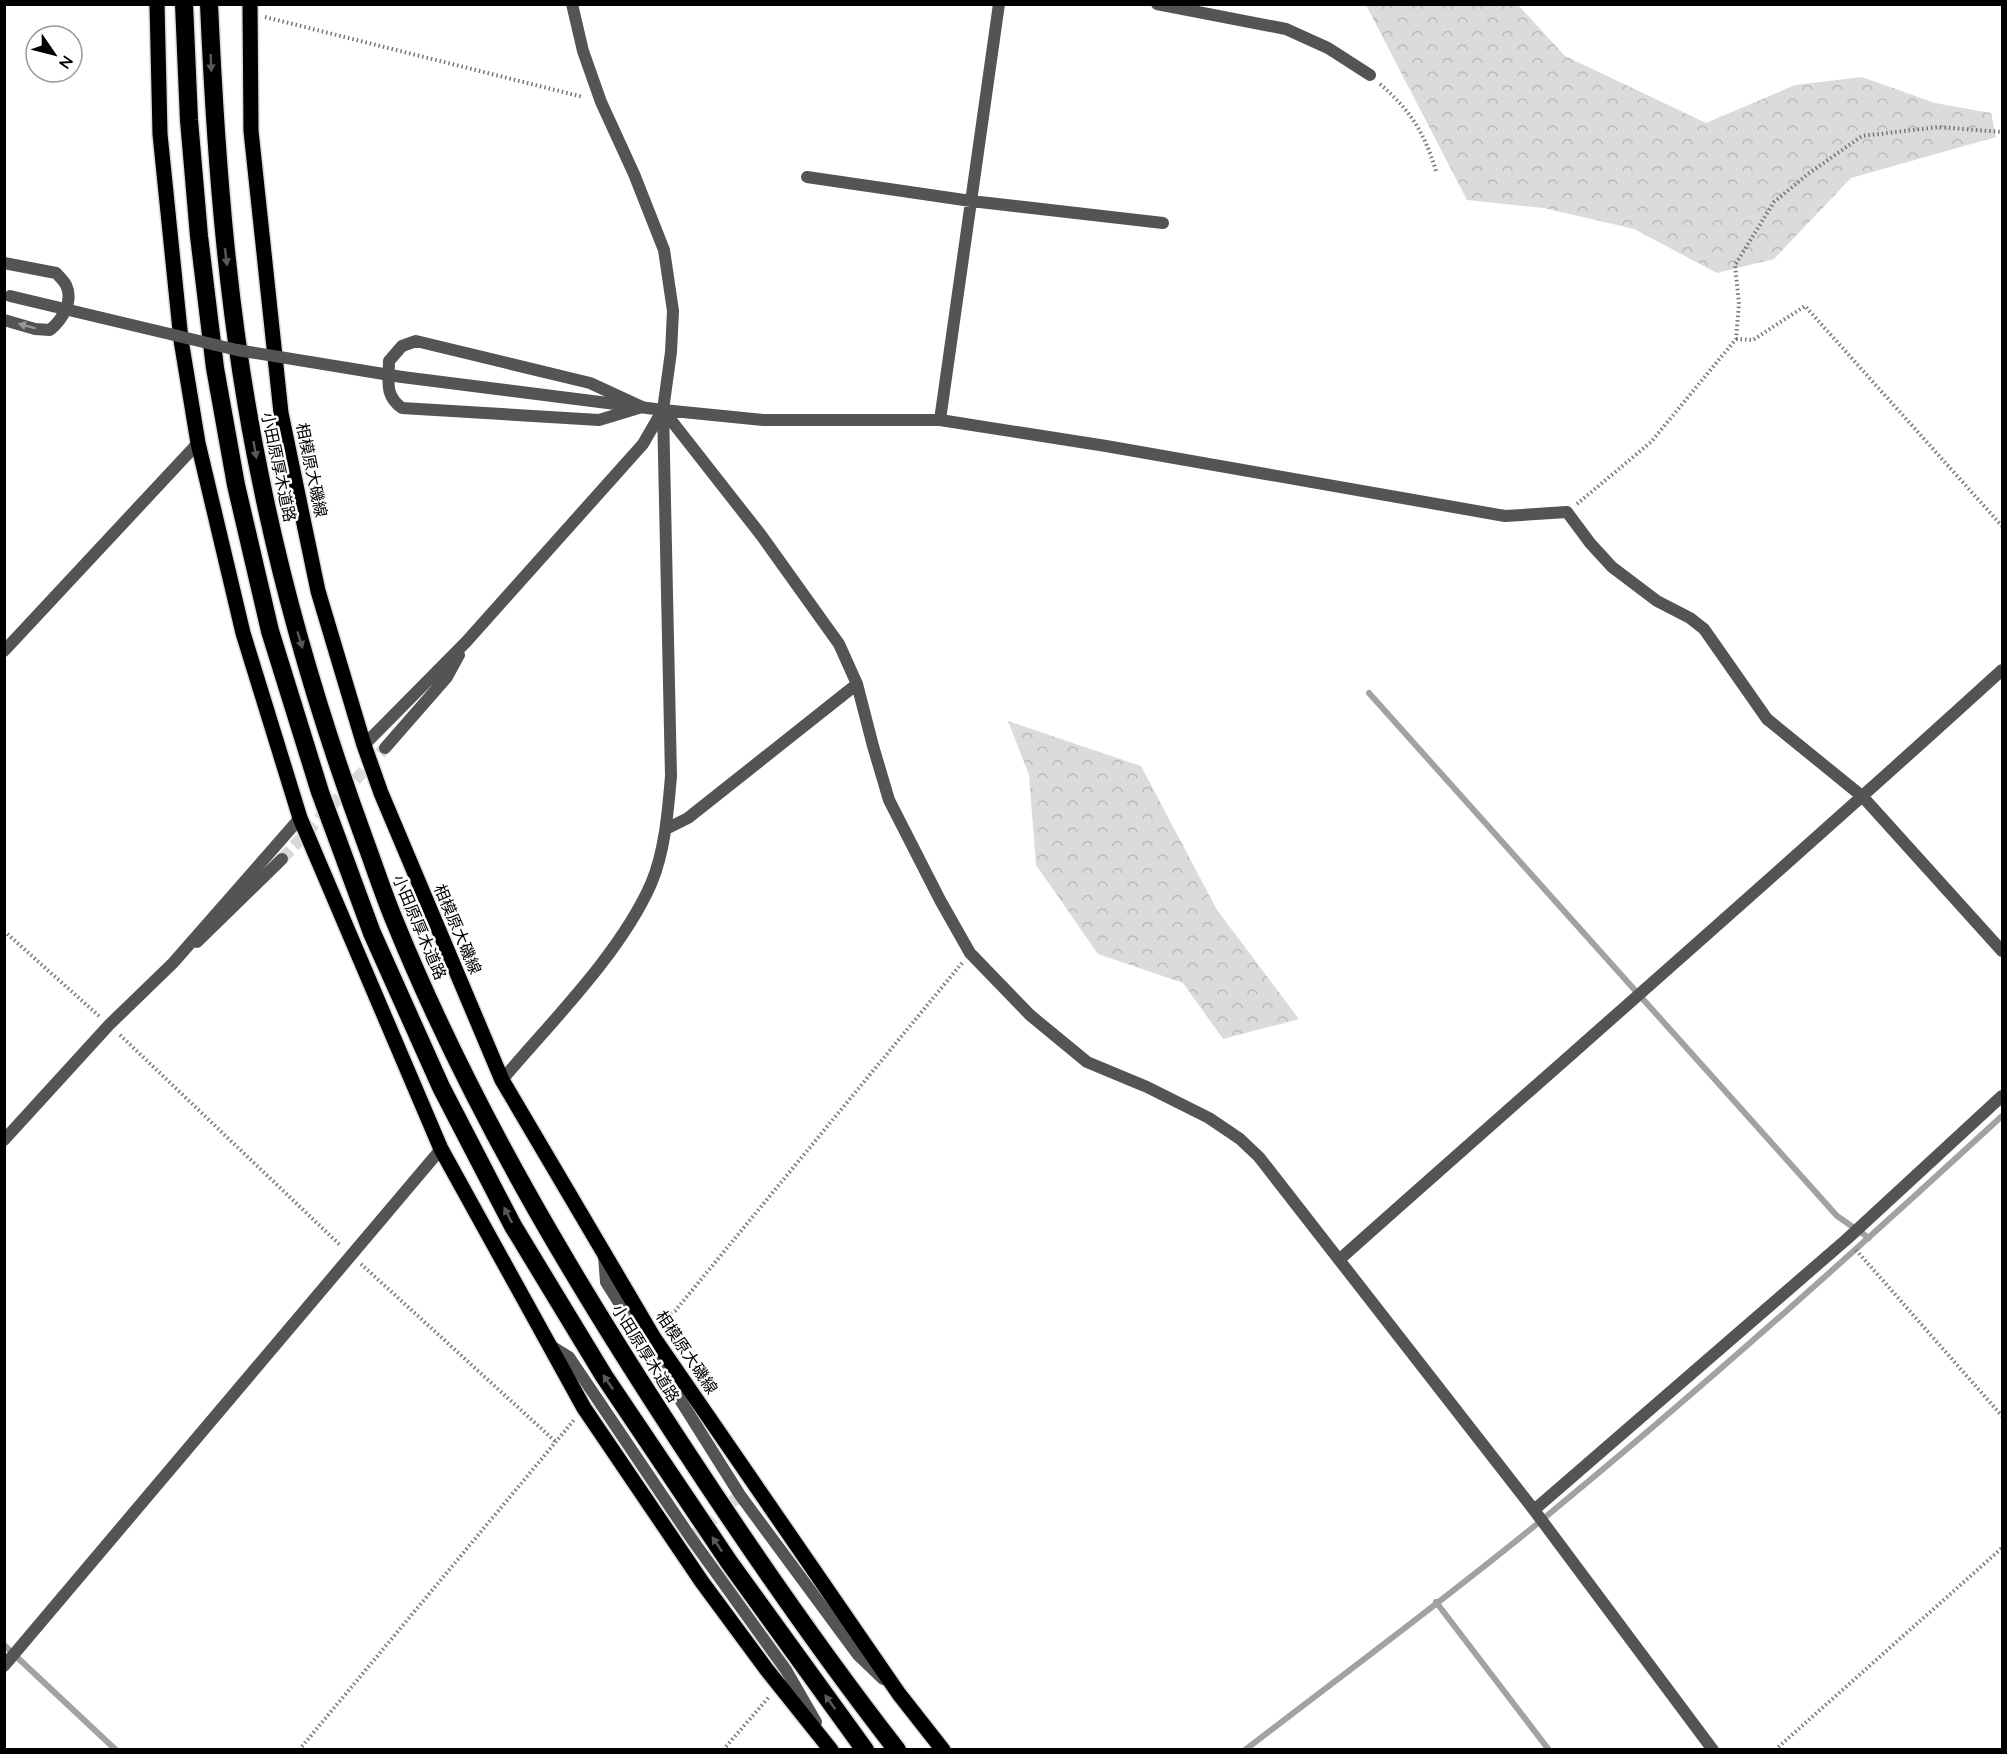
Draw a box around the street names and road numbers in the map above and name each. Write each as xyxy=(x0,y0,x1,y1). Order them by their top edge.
street label: 小田原厚木道路 xyxy=(258,410,300,524)
street label: 相模原大磯線 xyxy=(292,421,332,519)
street label: 小田原厚木道路 xyxy=(389,872,451,982)
street label: 相模原大磯線 xyxy=(430,881,486,977)
street label: 小田原厚木道路 xyxy=(608,1300,684,1406)
street label: 相模原大磯線 xyxy=(652,1307,722,1397)

